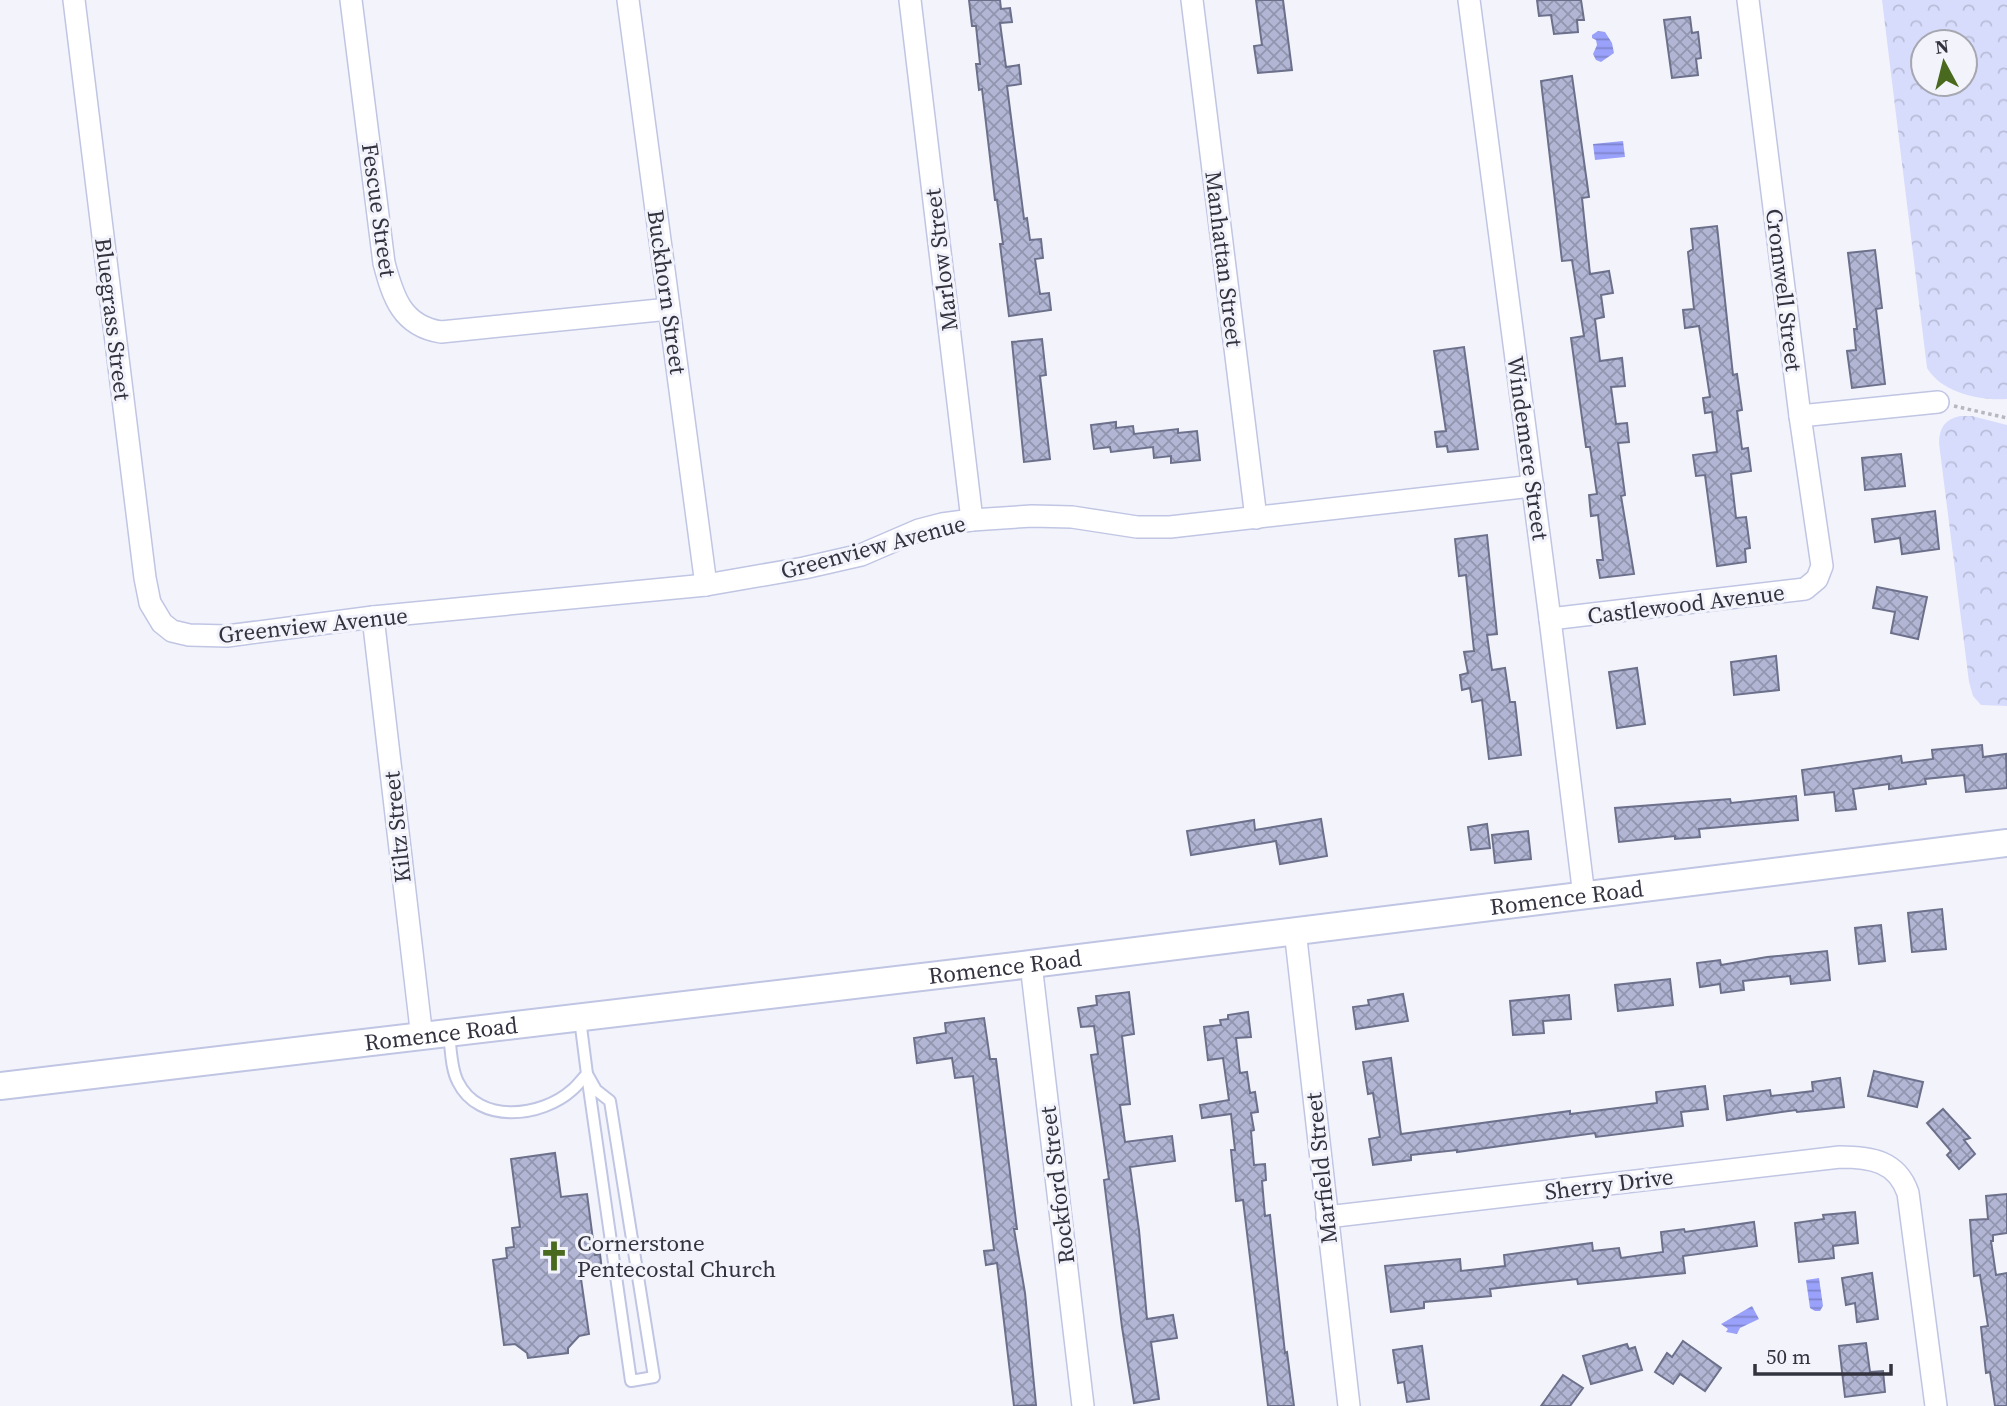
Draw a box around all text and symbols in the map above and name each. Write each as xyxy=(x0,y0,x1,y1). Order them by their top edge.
north arrow xyxy=(1909,28,1979,98)
text: N xyxy=(1933,32,1951,60)
street label: Fescue Street xyxy=(354,141,404,280)
street label: Manhattan Street xyxy=(1197,169,1251,349)
street label: Marlow Street xyxy=(916,186,966,333)
street label: Cromwell Street xyxy=(1758,207,1810,374)
street label: Buckhorn Street xyxy=(640,208,694,377)
street label: Bluegrass Street xyxy=(87,236,139,403)
street label: Windemere Street xyxy=(1499,354,1557,543)
street label: Greenview Avenue xyxy=(777,507,969,587)
street label: Castlewood Avenue xyxy=(1586,576,1786,632)
street label: Greenview Avenue xyxy=(217,599,409,651)
street label: Kiltz Street xyxy=(375,769,419,884)
street label: Romence Road xyxy=(1488,872,1645,923)
street label: Romence Road xyxy=(926,942,1084,992)
street label: Romence Road xyxy=(362,1009,519,1059)
street label: Marfield Street xyxy=(1297,1090,1345,1245)
street label: Rockford Street xyxy=(1031,1104,1083,1266)
street label: Sherry Drive xyxy=(1543,1160,1675,1208)
place label: Cornerstone Pentecostal Church xyxy=(577,1227,776,1285)
church icon: Cornerstone Pentecostal Church xyxy=(537,1239,571,1273)
scale bar xyxy=(1755,1332,1892,1376)
text: 50 m xyxy=(1766,1342,1811,1371)

